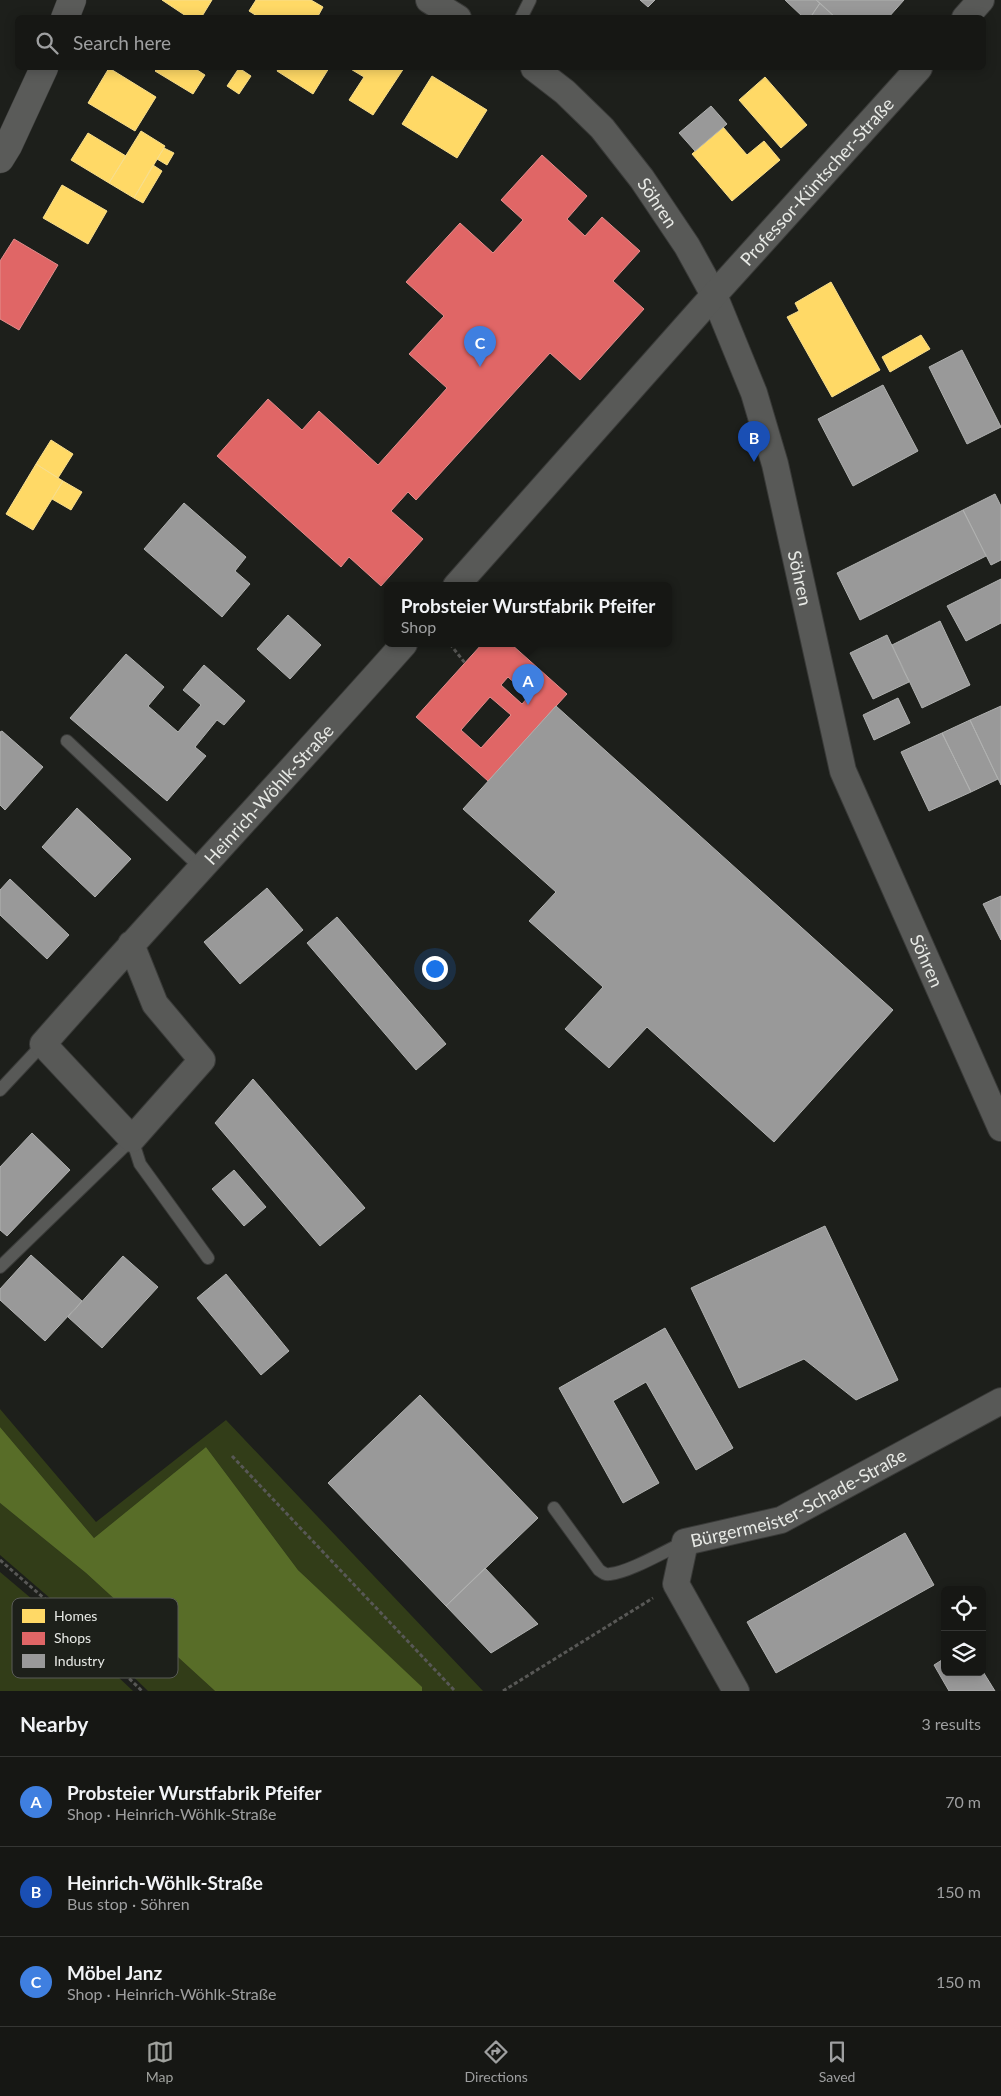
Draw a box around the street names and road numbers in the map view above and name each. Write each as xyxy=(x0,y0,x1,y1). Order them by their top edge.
street label: Professor-Küntscher-Straße xyxy=(735,93,898,270)
street label: Söhren xyxy=(633,173,682,232)
street label: Söhren xyxy=(783,548,817,608)
street label: Heinrich-Wöhlk-Straße xyxy=(199,719,338,869)
street label: Söhren xyxy=(906,931,948,991)
street label: Bürgermeister-Schade-Straße xyxy=(688,1443,910,1551)

